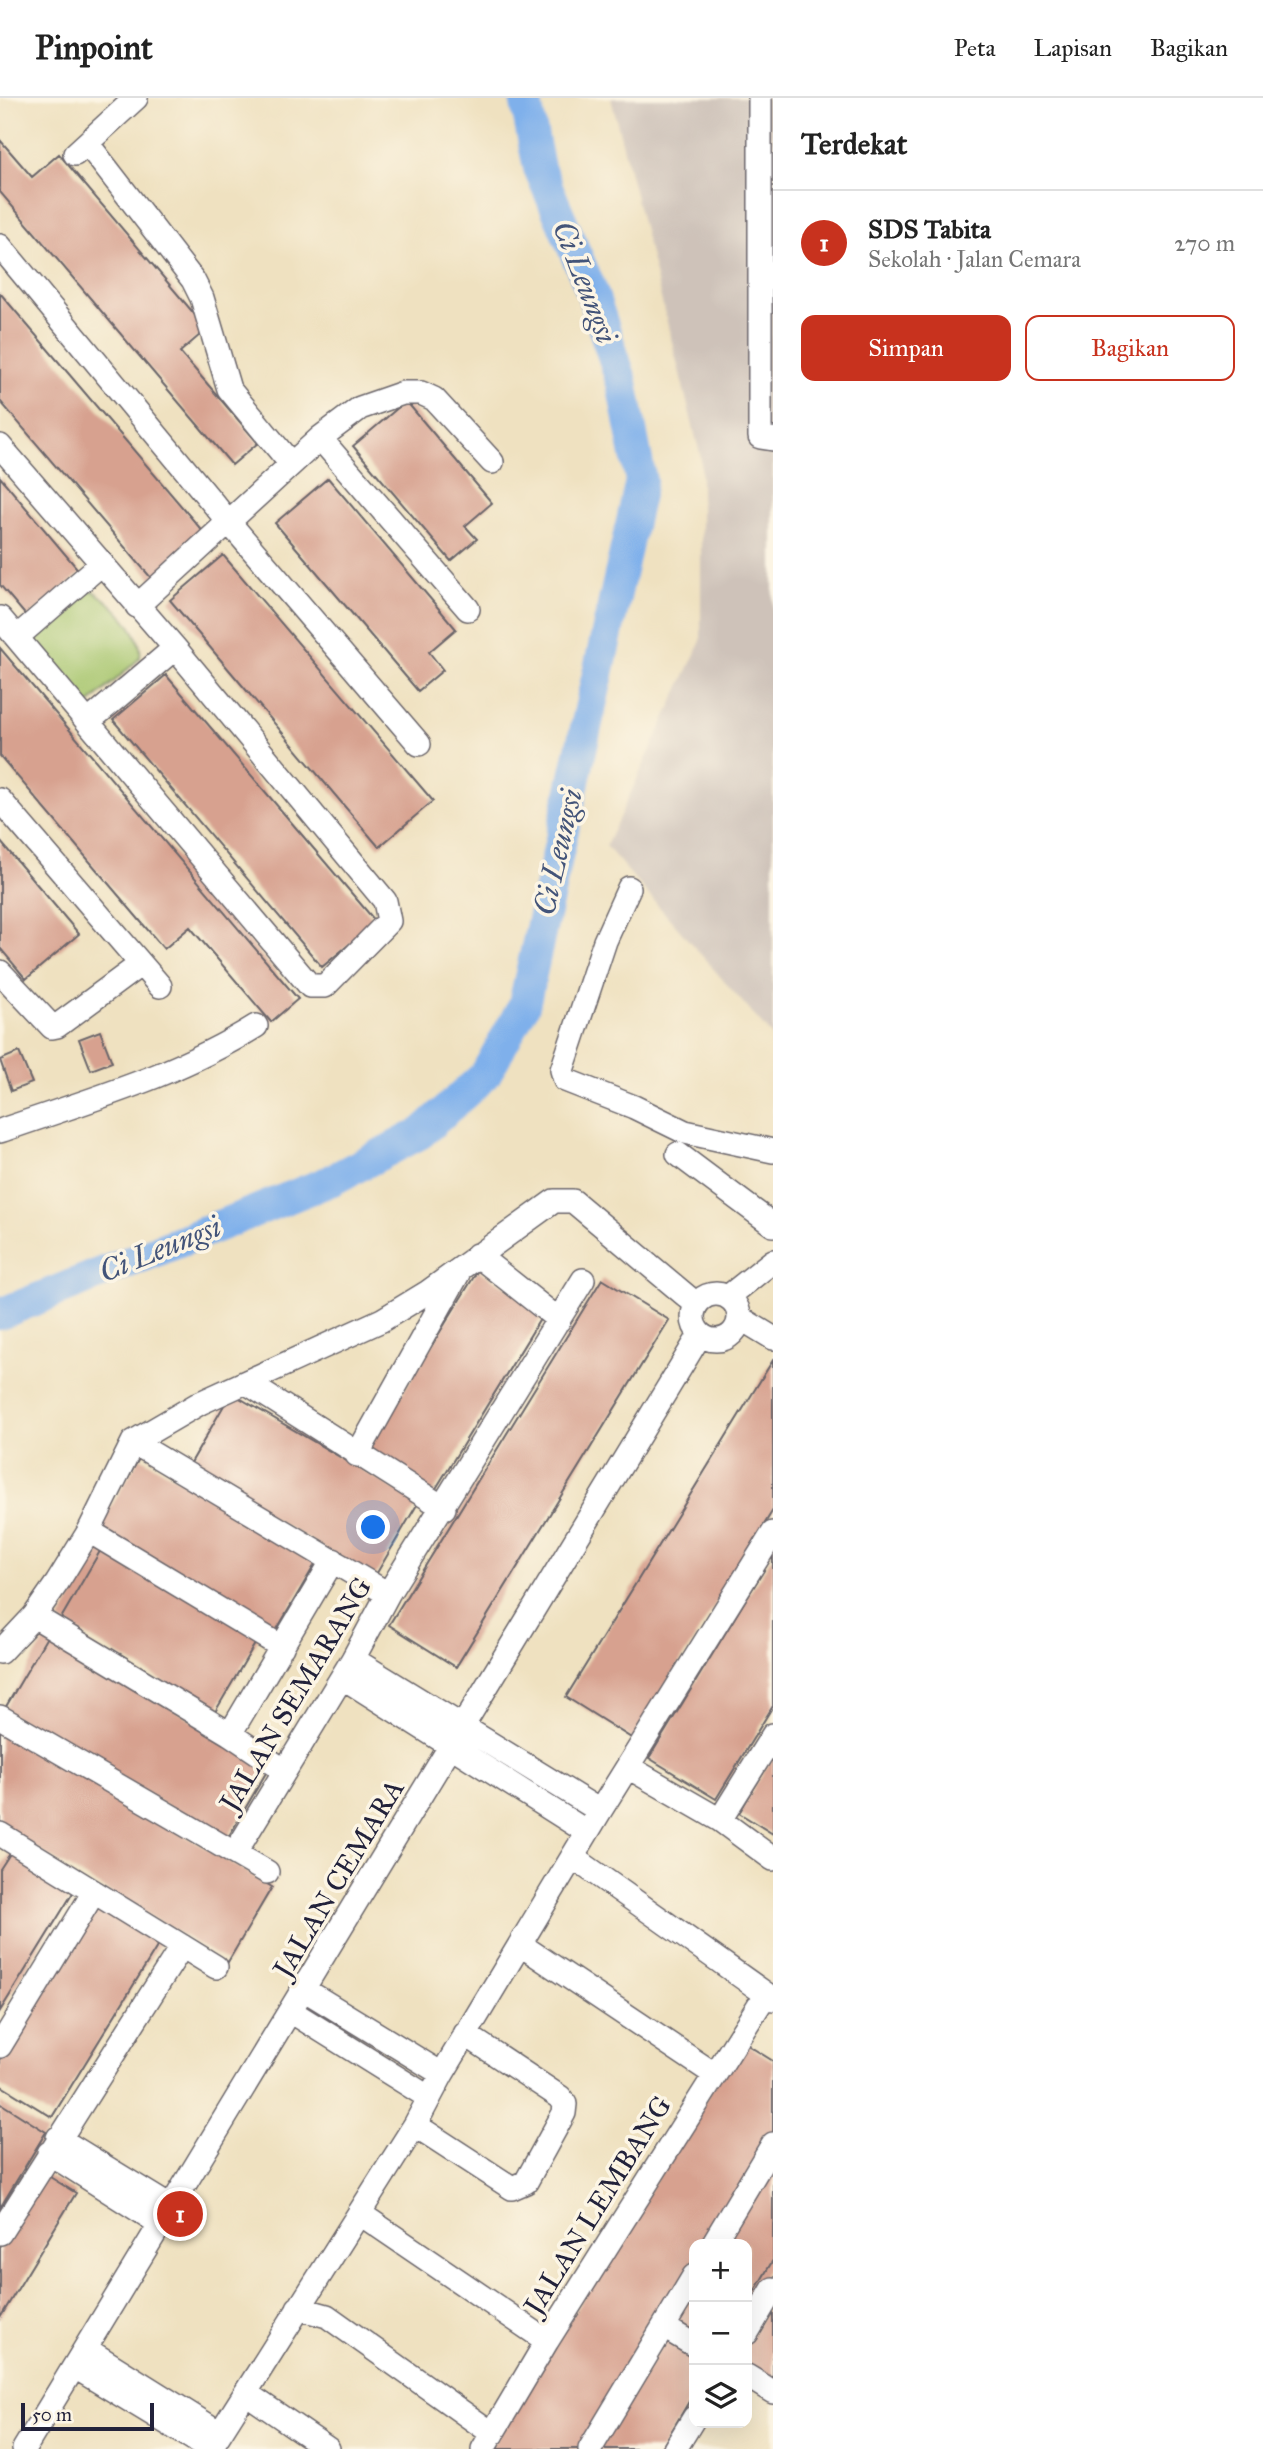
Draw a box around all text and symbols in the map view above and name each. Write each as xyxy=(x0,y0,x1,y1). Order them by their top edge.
text: Pinpoint xyxy=(35,28,153,68)
text: Peta xyxy=(954,33,996,63)
text: Lapisan xyxy=(1034,33,1112,63)
text: Bagikan xyxy=(1150,33,1228,63)
text: Terdekat xyxy=(801,126,907,162)
text: SDS Tabita xyxy=(868,213,991,245)
water label: Ci Leungsi xyxy=(545,216,625,348)
text: 1 xyxy=(819,229,829,257)
text: 270 m xyxy=(1174,229,1235,257)
text: Sekolah · Jalan Cemara xyxy=(868,245,1081,273)
button: Simpan xyxy=(801,315,1011,381)
button: Bagikan xyxy=(1025,315,1235,381)
water label: Ci Leungsi xyxy=(526,785,590,918)
water label: Ci Leungsi xyxy=(94,1208,226,1290)
your location xyxy=(356,1510,390,1544)
street label: JALAN SEMARANG xyxy=(210,1571,379,1820)
street label: JALAN CEMARA xyxy=(264,1772,412,1986)
street label: JALAN LEMBANG xyxy=(514,2090,679,2324)
pin: 1 xyxy=(157,2188,203,2240)
map controls xyxy=(689,2239,752,2428)
button: + xyxy=(689,2239,752,2302)
button: − xyxy=(689,2302,752,2365)
button: layers xyxy=(689,2365,752,2428)
scale bar xyxy=(21,2400,154,2432)
text: 50 m xyxy=(32,2403,72,2426)

